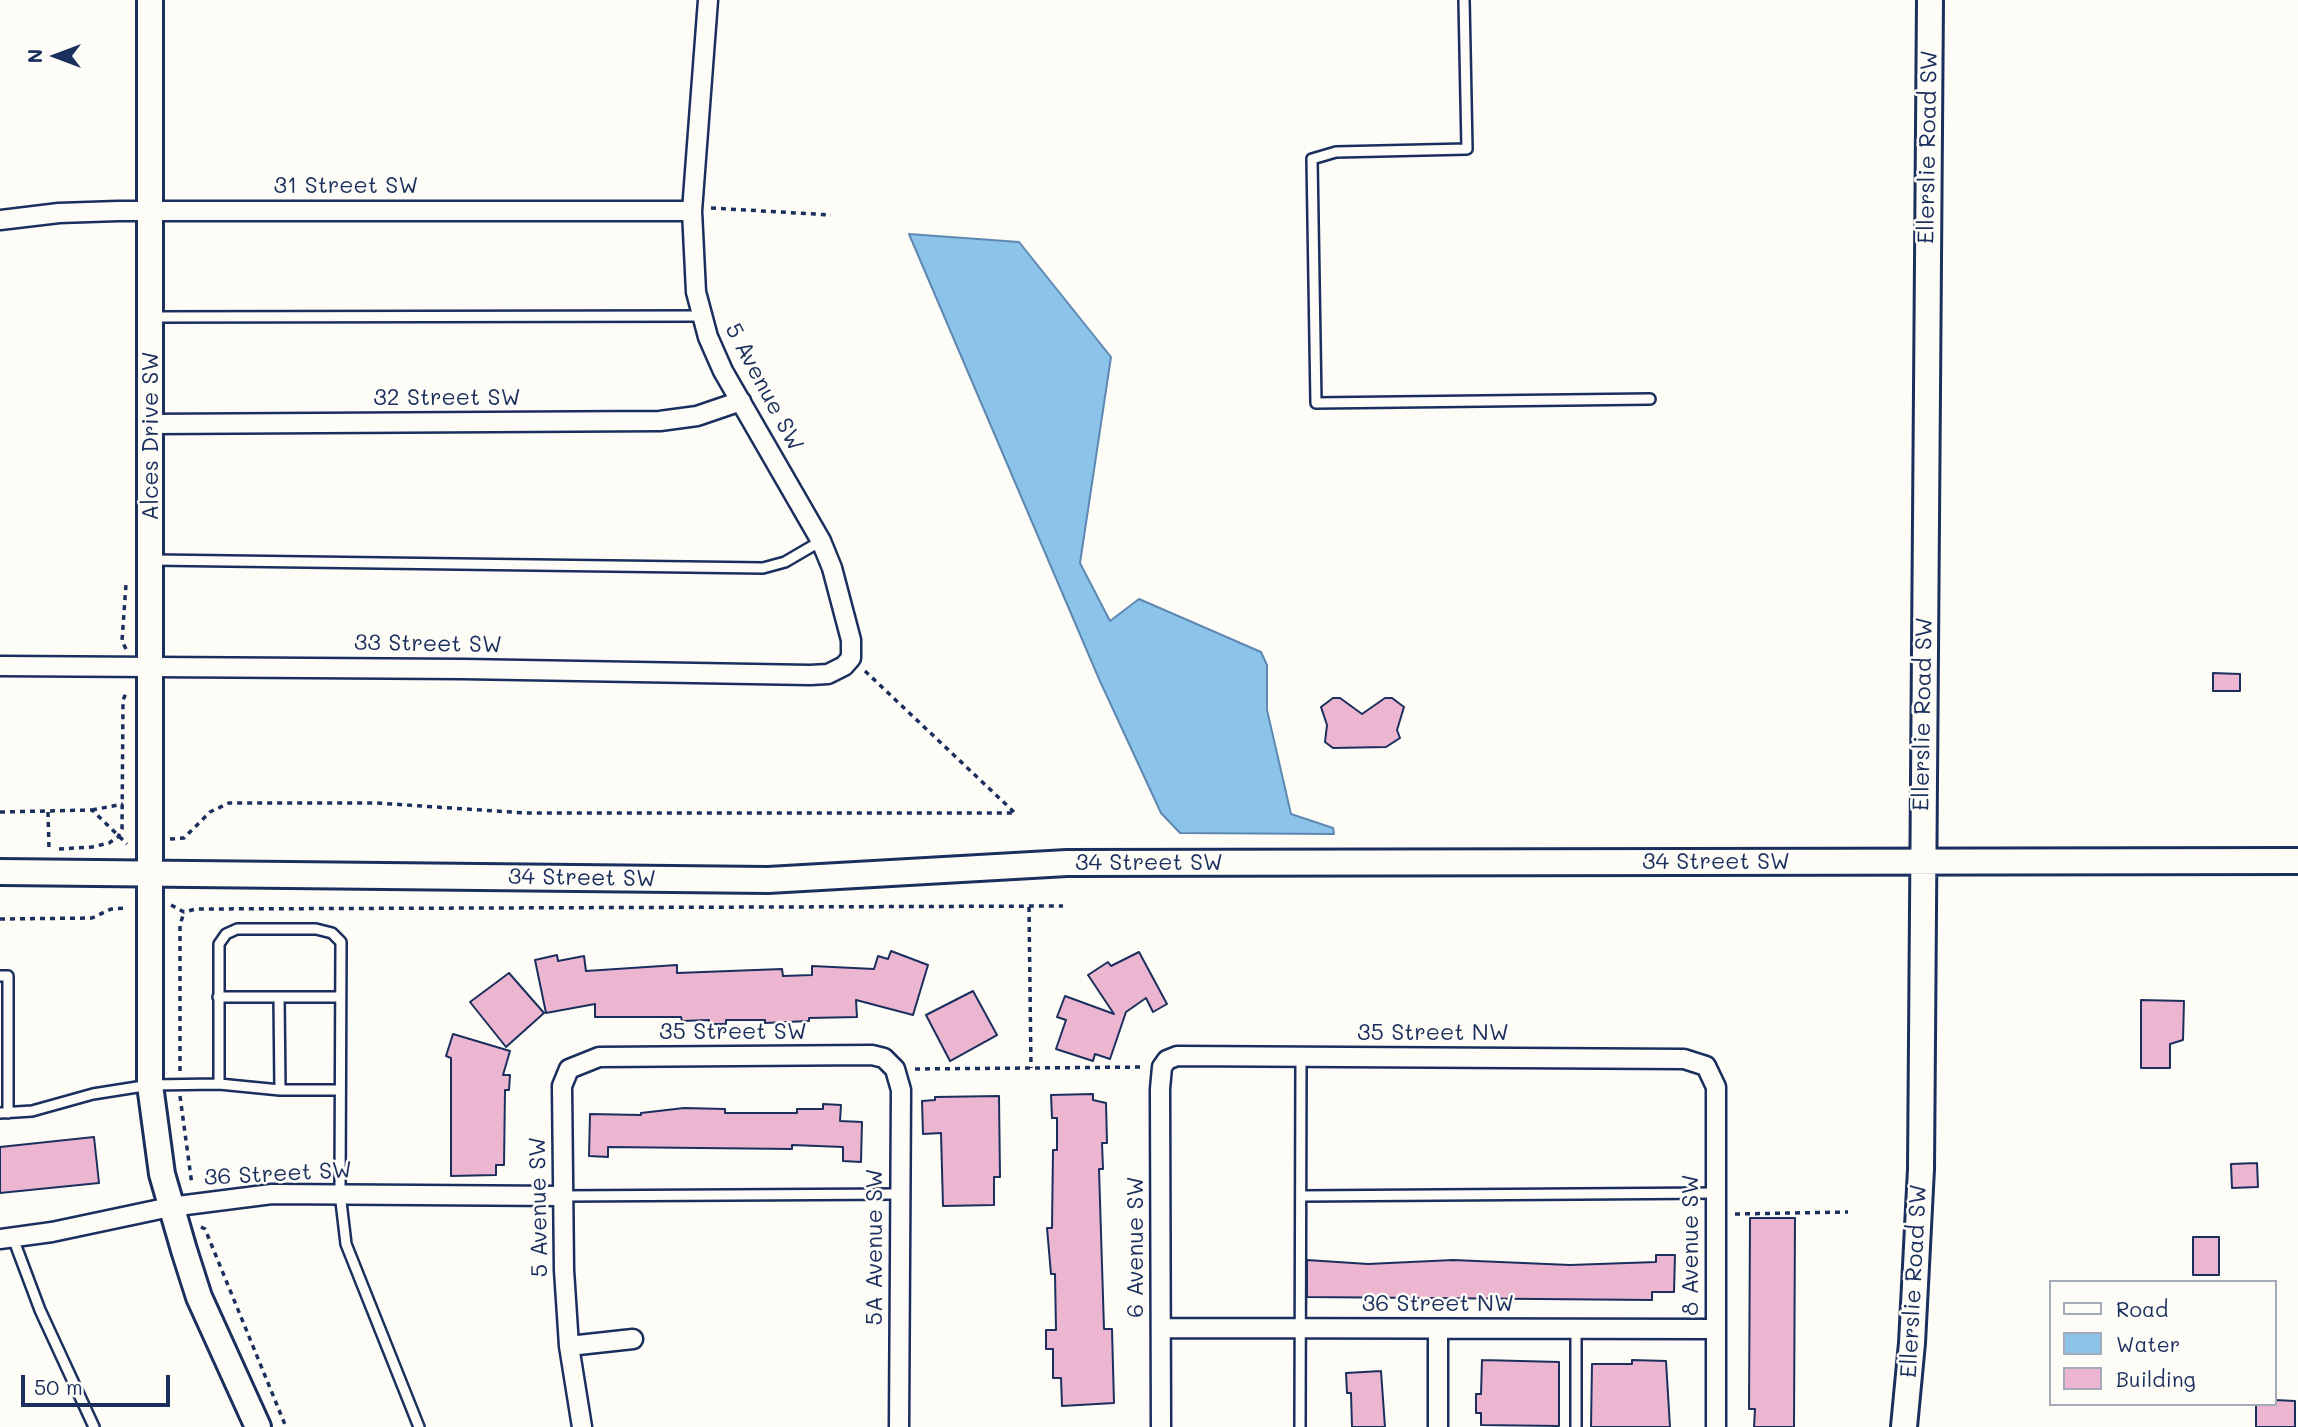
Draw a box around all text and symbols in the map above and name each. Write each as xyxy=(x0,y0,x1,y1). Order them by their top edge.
north arrow xyxy=(21,21,91,91)
text: N xyxy=(22,49,47,63)
street label: Ellerslie Road SW xyxy=(1913,50,1943,244)
street label: 31 Street SW xyxy=(274,172,418,200)
street label: 5 Avenue SW xyxy=(719,318,809,456)
street label: Alces Drive SW xyxy=(137,351,165,521)
street label: 32 Street SW xyxy=(373,384,521,412)
street label: Ellerslie Road SW xyxy=(1908,617,1938,811)
street label: 33 Street SW xyxy=(354,629,502,659)
street label: 34 Street SW xyxy=(1642,848,1790,876)
street label: 34 Street SW xyxy=(1075,849,1223,877)
street label: 34 Street SW xyxy=(508,863,656,893)
street label: 35 Street SW xyxy=(659,1018,807,1046)
street label: 35 Street NW xyxy=(1357,1019,1509,1047)
street label: 5 Avenue SW xyxy=(524,1136,554,1278)
street label: 36 Street SW xyxy=(203,1156,353,1192)
street label: 5A Avenue SW xyxy=(861,1169,889,1325)
street label: 8 Avenue SW xyxy=(1677,1174,1705,1316)
street label: 6 Avenue SW xyxy=(1122,1176,1150,1318)
street label: Ellerslie Road SW xyxy=(1895,1183,1933,1379)
legend xyxy=(2050,1280,2277,1406)
street label: 36 Street NW xyxy=(1362,1290,1514,1318)
text: Road xyxy=(2116,1295,2168,1322)
text: Water xyxy=(2116,1330,2180,1357)
scale bar xyxy=(24,1360,173,1404)
text: Building xyxy=(2116,1365,2196,1392)
text: 50 m xyxy=(34,1373,83,1400)

